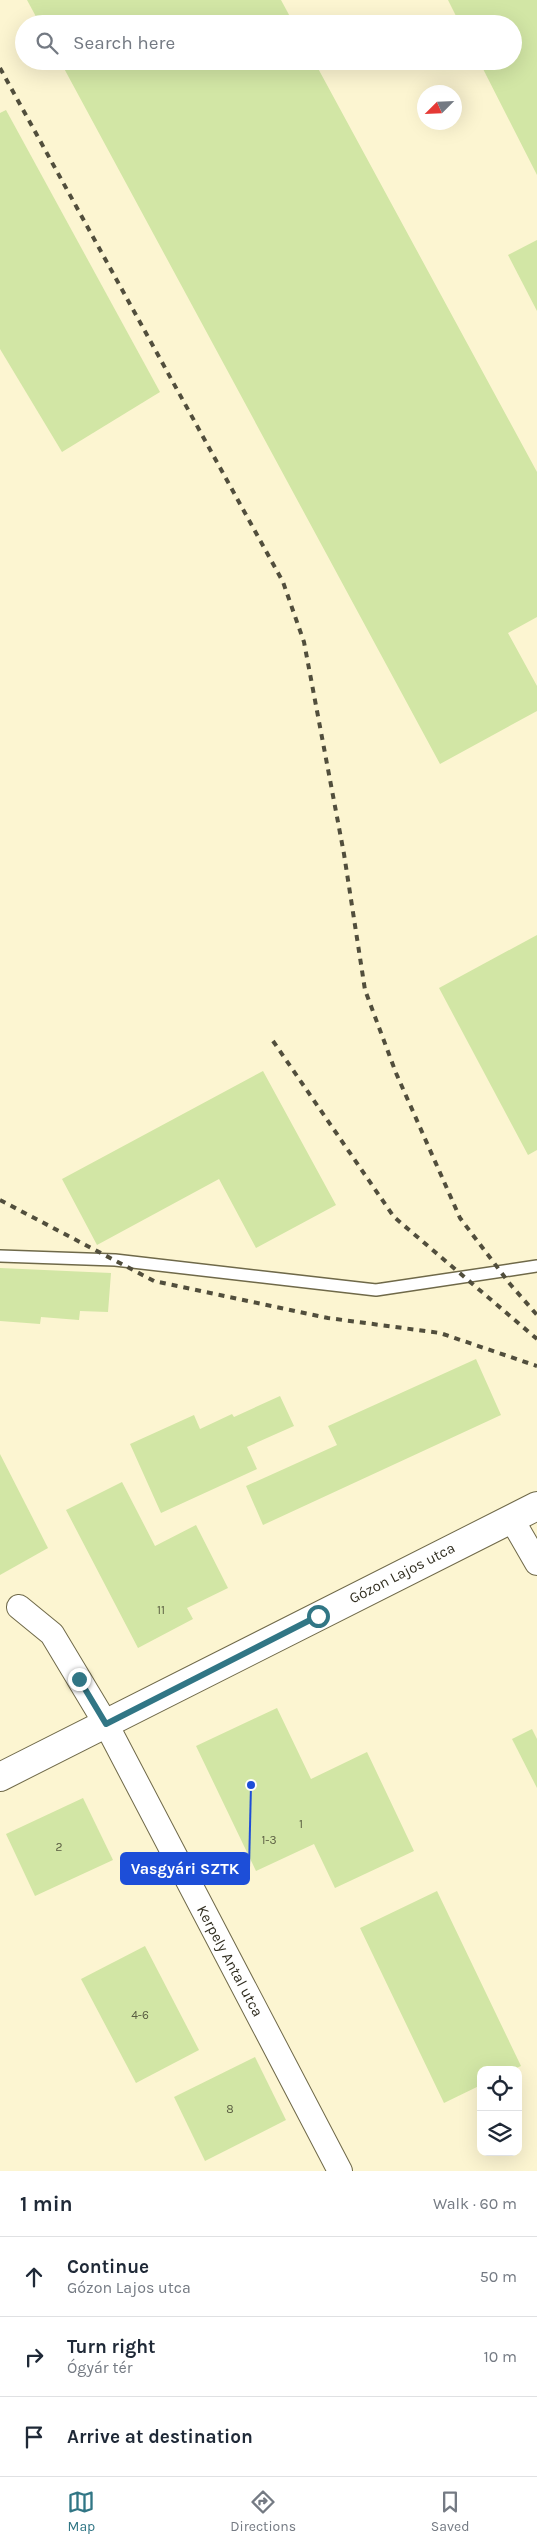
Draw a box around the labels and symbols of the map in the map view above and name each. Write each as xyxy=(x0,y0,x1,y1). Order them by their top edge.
north arrow xyxy=(417,85,462,130)
street label: Gózon Lajos utca xyxy=(346,1539,458,1607)
house number: 11 xyxy=(157,1603,165,1617)
route start xyxy=(307,1605,330,1628)
route end xyxy=(68,1668,91,1691)
house number: 1 xyxy=(299,1817,303,1831)
house number: 1-3 xyxy=(261,1833,277,1847)
house number: 2 xyxy=(56,1840,63,1854)
callout: Vasgyári SZTK xyxy=(121,1853,249,1884)
text: Vasgyári SZTK xyxy=(131,1859,240,1878)
street label: Kerpely Antal utca xyxy=(193,1902,267,2020)
house number: 4-6 xyxy=(131,2008,149,2022)
house number: 8 xyxy=(226,2102,234,2116)

